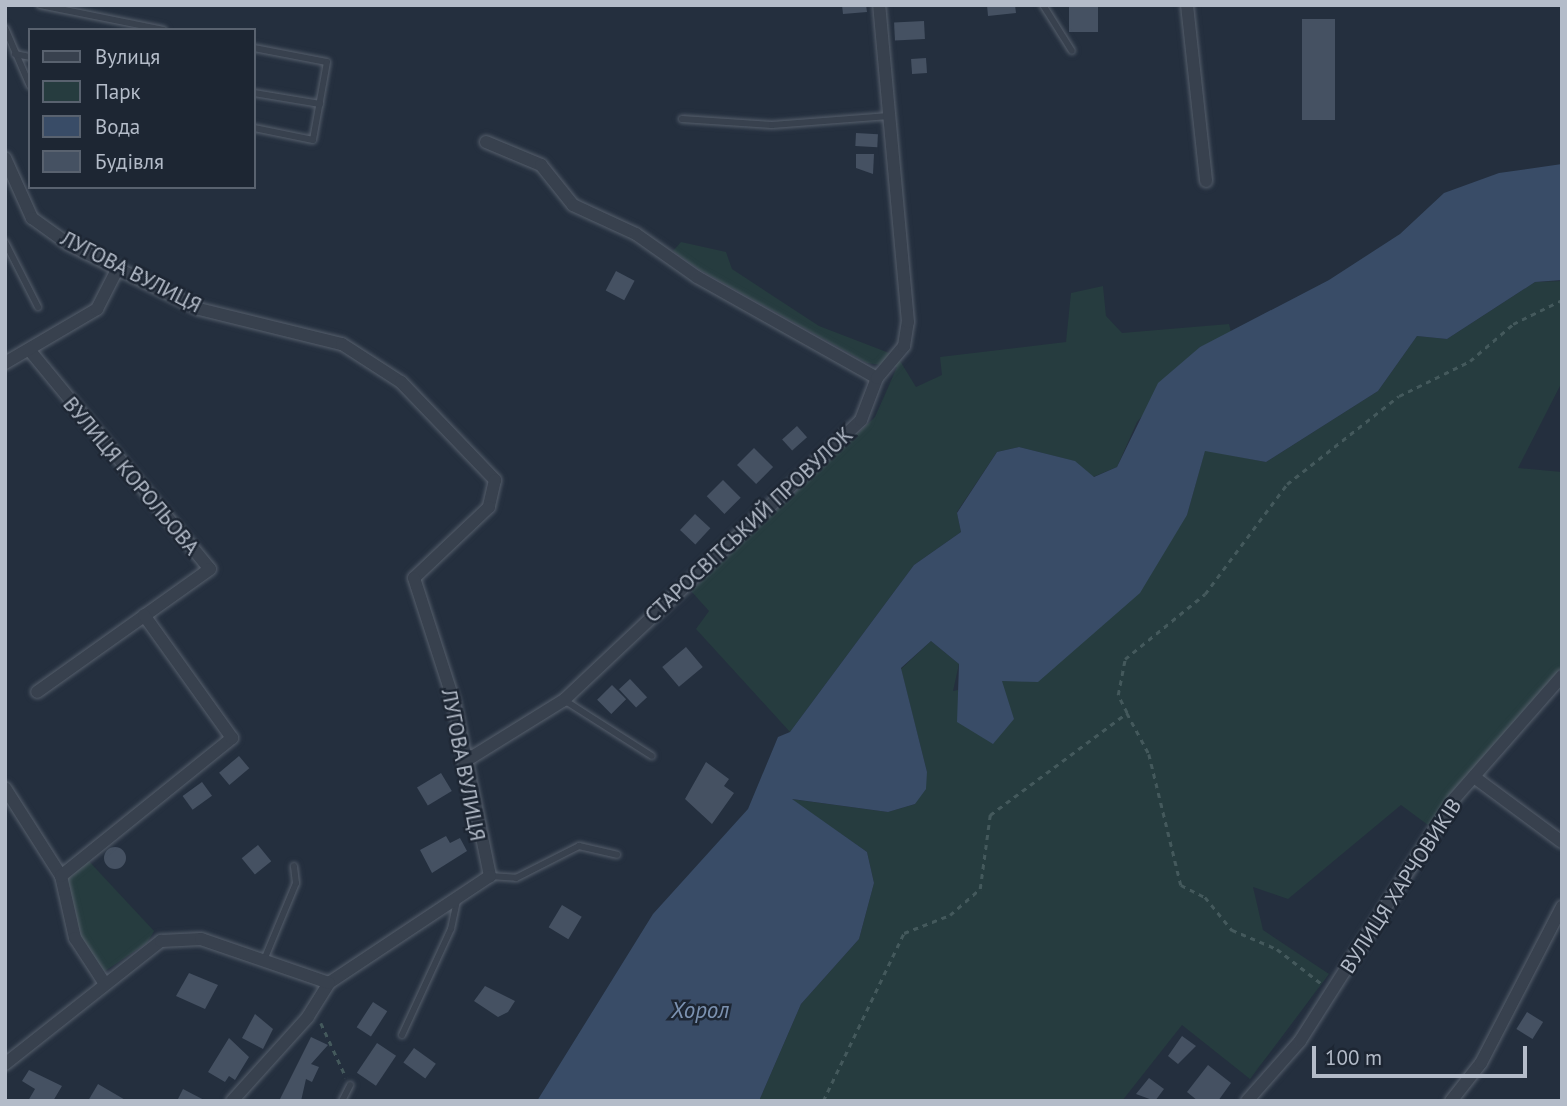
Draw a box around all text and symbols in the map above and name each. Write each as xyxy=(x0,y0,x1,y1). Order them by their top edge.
legend xyxy=(28,28,256,189)
text: Вулиця xyxy=(95,43,160,70)
text: Парк xyxy=(95,78,141,105)
text: Вода xyxy=(95,113,140,140)
text: Будівля xyxy=(95,148,164,175)
street label: ЛУГОВА ВУЛИЦЯ xyxy=(56,226,206,318)
street label: ВУЛИЦЯ КОРОЛЬОВА xyxy=(58,392,204,560)
street label: СТАРОСВІТСЬКИЙ ПРОВУЛОК xyxy=(640,422,858,628)
street label: ЛУГОВА ВУЛИЦЯ xyxy=(436,686,490,844)
street label: ВУЛИЦЯ ХАРЧОВИКІВ xyxy=(1335,794,1467,978)
water label: Хорол xyxy=(671,996,729,1024)
scale bar xyxy=(1315,1032,1530,1076)
text: 100 m xyxy=(1325,1044,1382,1071)

